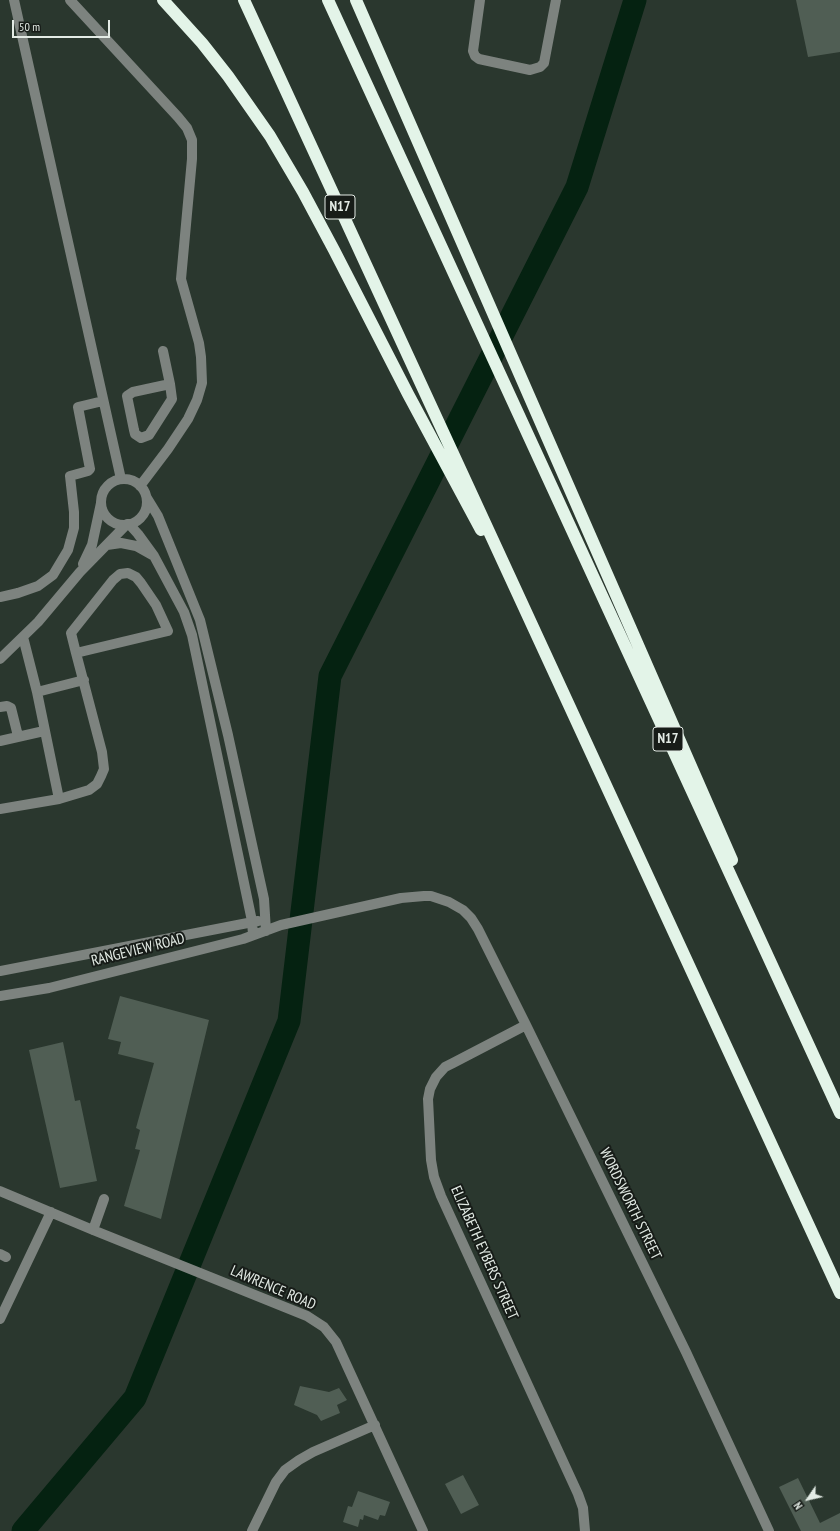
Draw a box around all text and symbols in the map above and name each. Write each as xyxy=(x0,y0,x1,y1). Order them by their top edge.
scale bar xyxy=(14,12,112,38)
text: 50 m xyxy=(19,19,40,34)
road number: N17 xyxy=(325,195,355,219)
road number: N17 xyxy=(653,727,683,751)
street label: RANGEVIEW ROAD xyxy=(89,930,187,970)
street label: WORDSWORTH STREET xyxy=(595,1145,665,1263)
street label: ELIZABETH EYBERS STREET xyxy=(446,1183,522,1323)
street label: LAWRENCE ROAD xyxy=(228,1262,318,1314)
north arrow xyxy=(788,1479,828,1519)
text: N xyxy=(791,1499,806,1512)

